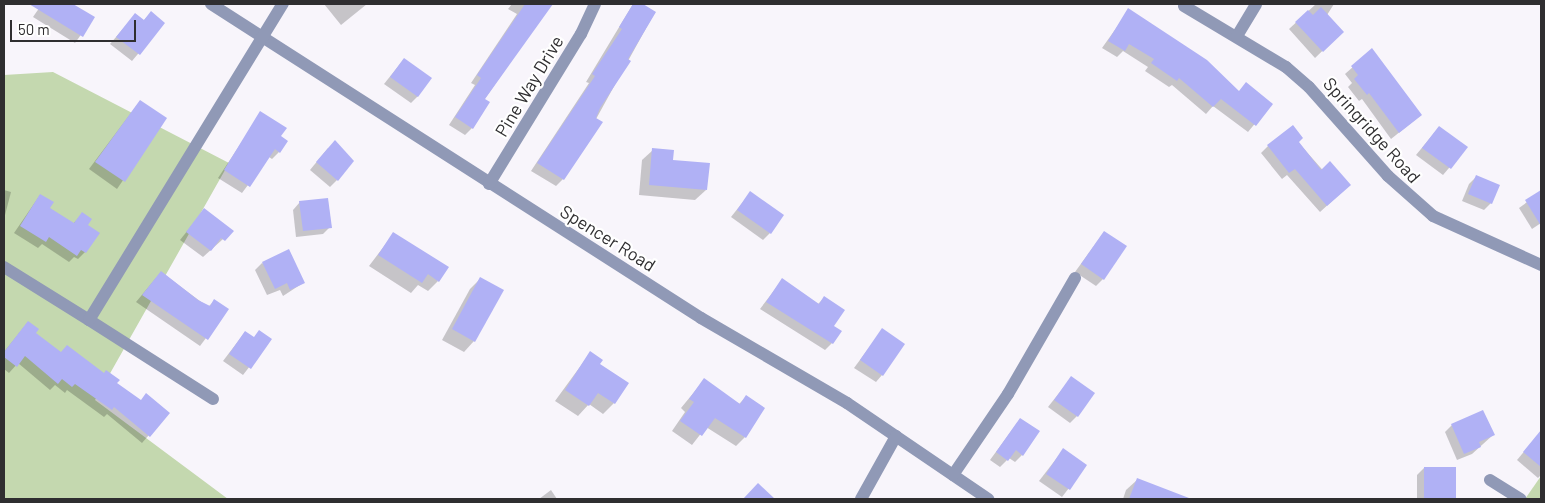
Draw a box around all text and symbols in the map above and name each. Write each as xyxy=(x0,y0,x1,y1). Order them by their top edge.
scale bar xyxy=(12,10,139,42)
text: 50 m xyxy=(18,20,50,38)
street label: Pine Way Drive xyxy=(490,32,568,140)
street label: Springridge Road xyxy=(1319,73,1425,187)
street label: Spencer Road xyxy=(556,200,660,276)

